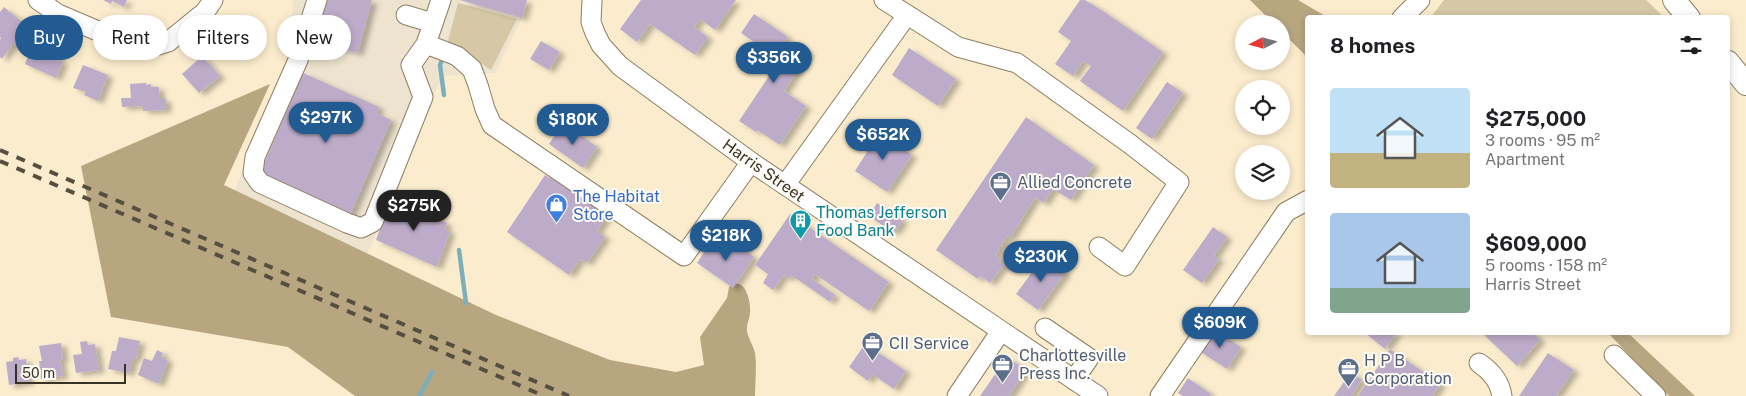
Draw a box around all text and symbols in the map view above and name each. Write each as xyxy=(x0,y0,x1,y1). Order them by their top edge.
chip: Buy xyxy=(15,15,83,60)
chip: Rent xyxy=(93,15,168,60)
chip: Filters xyxy=(178,15,267,60)
chip: New xyxy=(277,15,351,60)
north arrow xyxy=(1235,15,1290,70)
map controls xyxy=(1235,15,1290,200)
icon: filters xyxy=(1677,31,1705,59)
text: 8 homes xyxy=(1330,33,1415,58)
pin: $356K xyxy=(739,42,809,84)
text: $356K xyxy=(747,48,801,67)
button: locate xyxy=(1235,80,1290,135)
pin: $297K xyxy=(291,102,361,144)
pin: $180K xyxy=(538,104,608,146)
text: $275,000 xyxy=(1485,106,1586,131)
text: $297K xyxy=(300,108,352,127)
icon: home xyxy=(1370,108,1430,168)
text: $180K xyxy=(548,110,598,129)
pin: $652K xyxy=(848,119,918,161)
text: $652K xyxy=(856,125,910,144)
text: 3 rooms · 95 m² xyxy=(1485,131,1600,150)
street label: Harris Street xyxy=(719,135,809,206)
button: layers xyxy=(1235,145,1290,200)
text: Apartment xyxy=(1485,150,1565,169)
office icon: Allied Concrete xyxy=(989,170,1013,201)
place label: Allied Concrete xyxy=(1017,173,1132,192)
place label: The Habitat Store xyxy=(573,187,660,224)
pin: $275K xyxy=(379,190,449,232)
shop icon: The Habitat Store xyxy=(545,193,569,224)
text: $275K xyxy=(387,196,441,215)
place label: Thomas Jefferson Food Bank xyxy=(816,203,947,240)
building icon: Thomas Jefferson Food Bank xyxy=(788,209,812,240)
pin: $218K xyxy=(691,220,761,262)
text: $218K xyxy=(701,226,751,245)
text: $609,000 xyxy=(1485,231,1587,256)
icon: home xyxy=(1370,233,1430,293)
pin: $230K xyxy=(1006,240,1076,283)
text: $230K xyxy=(1014,247,1068,266)
text: 5 rooms · 158 m² xyxy=(1485,256,1607,275)
text: Harris Street xyxy=(1485,275,1581,294)
pin: $609K xyxy=(1185,306,1255,349)
text: $609K xyxy=(1193,313,1247,332)
office icon: CII Service xyxy=(861,331,885,362)
place label: CII Service xyxy=(889,334,969,353)
place label: Charlottesville Press Inc. xyxy=(1019,346,1126,383)
place label: H P B Corporation xyxy=(1364,351,1452,388)
office icon: Charlottesville Press Inc. xyxy=(991,352,1015,383)
office icon: H P B Corporation xyxy=(1336,357,1360,388)
scale bar xyxy=(15,361,126,384)
text: 50 m xyxy=(22,365,55,381)

